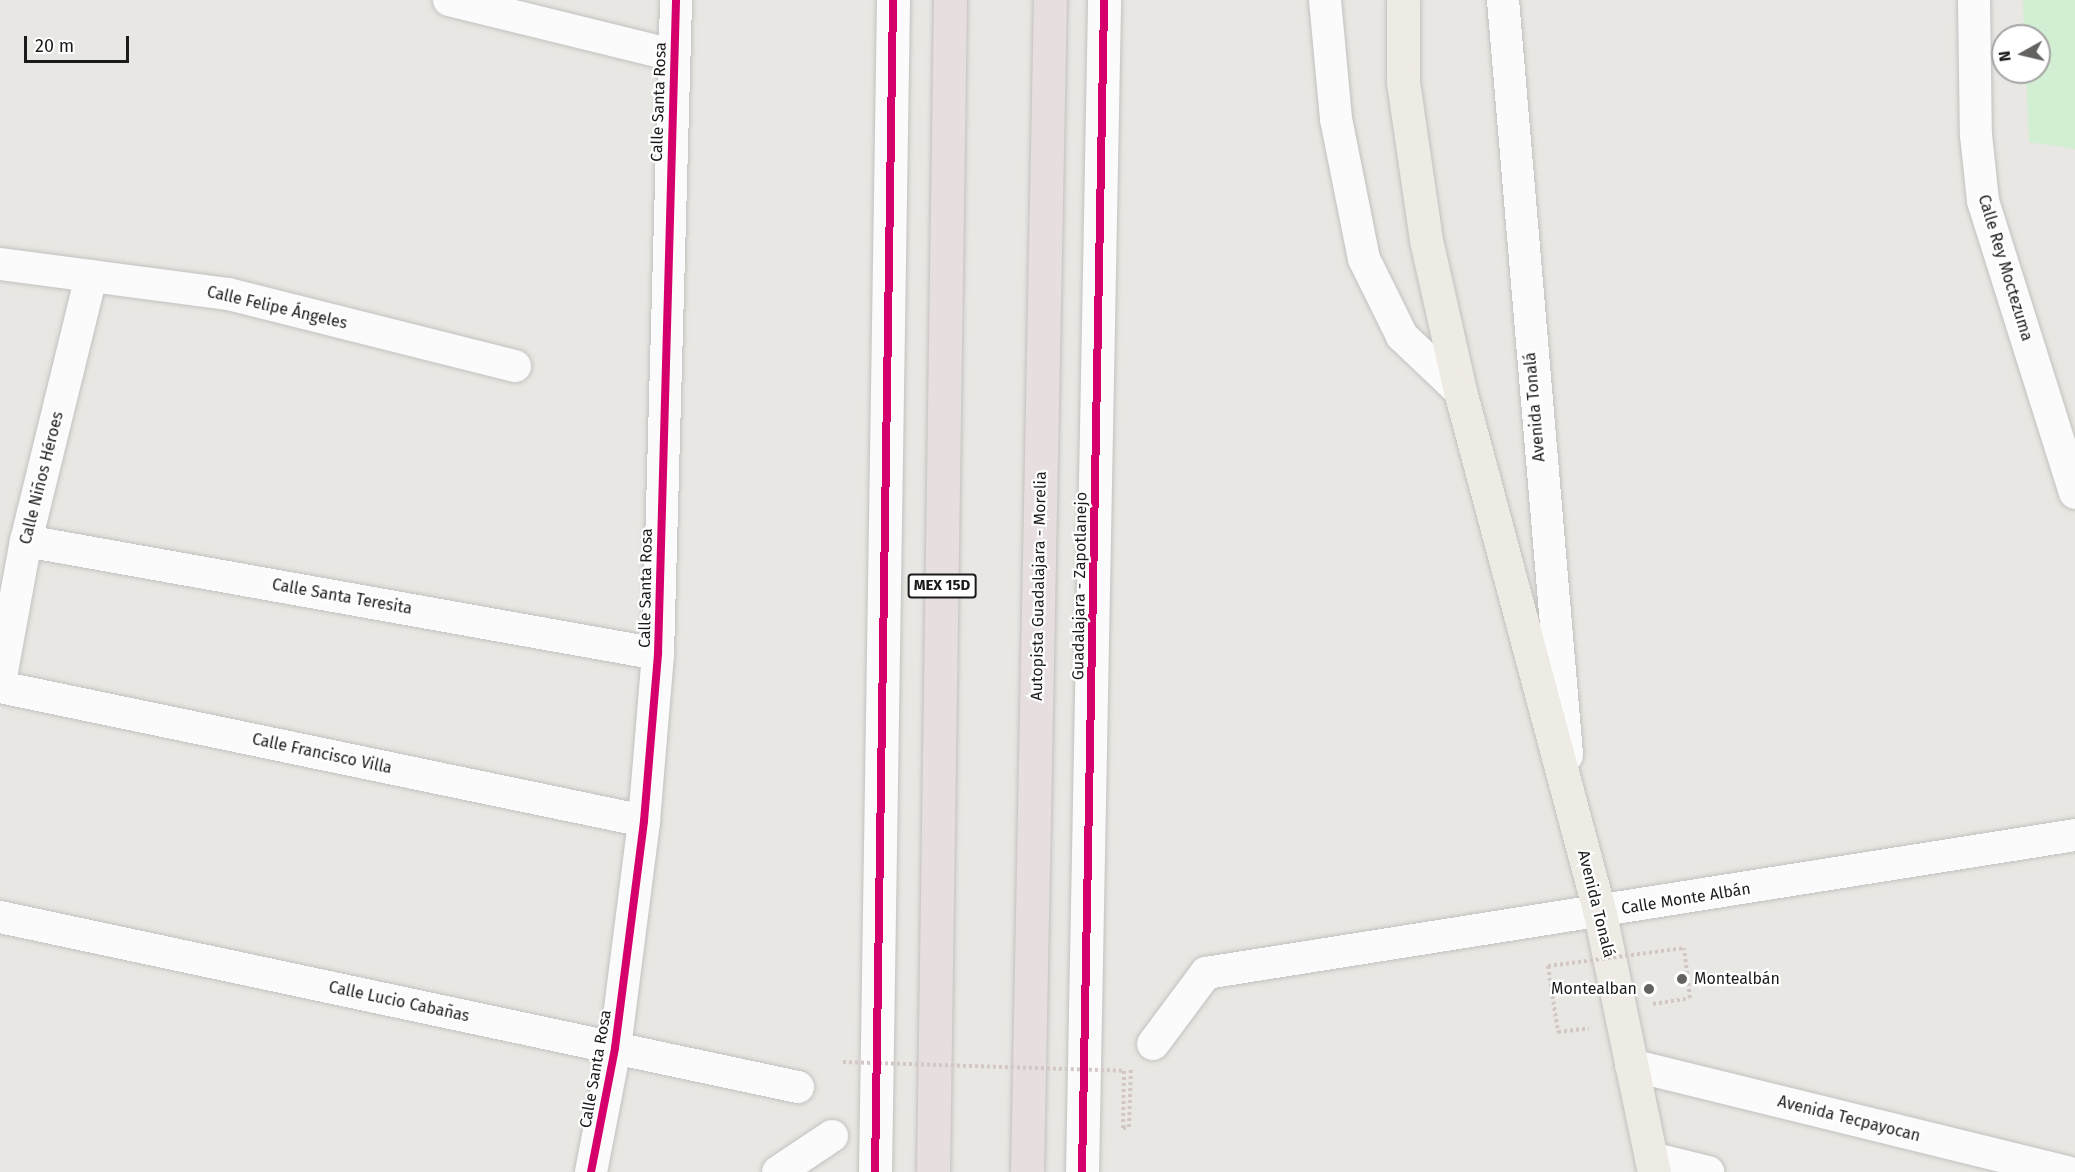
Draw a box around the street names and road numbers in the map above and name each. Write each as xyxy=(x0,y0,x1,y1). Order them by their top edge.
street label: Calle Santa Rosa xyxy=(647,42,671,162)
street label: Calle Rey Moctezuma xyxy=(1974,193,2036,343)
street label: Calle Felipe Ángeles xyxy=(205,283,349,333)
street label: Avenida Tonalá xyxy=(1521,351,1549,463)
street label: Calle Niños Héroes xyxy=(16,410,68,546)
street label: Autopista Guadalajara - Morelia xyxy=(1027,471,1051,701)
street label: Guadalajara - Zapotlanejo xyxy=(1069,492,1091,680)
street label: Calle Santa Rosa xyxy=(635,528,657,648)
road number: MEX 15D xyxy=(908,574,976,598)
street label: Calle Santa Teresita xyxy=(270,575,414,619)
street label: Calle Francisco Villa xyxy=(250,730,394,778)
street label: Avenida Tonalá xyxy=(1573,848,1619,960)
street label: Calle Monte Albán xyxy=(1620,879,1752,919)
street label: Calle Lucio Cabañas xyxy=(327,978,471,1026)
street label: Calle Santa Rosa xyxy=(576,1008,616,1130)
street label: Avenida Tecpayocan xyxy=(1776,1092,1922,1146)

